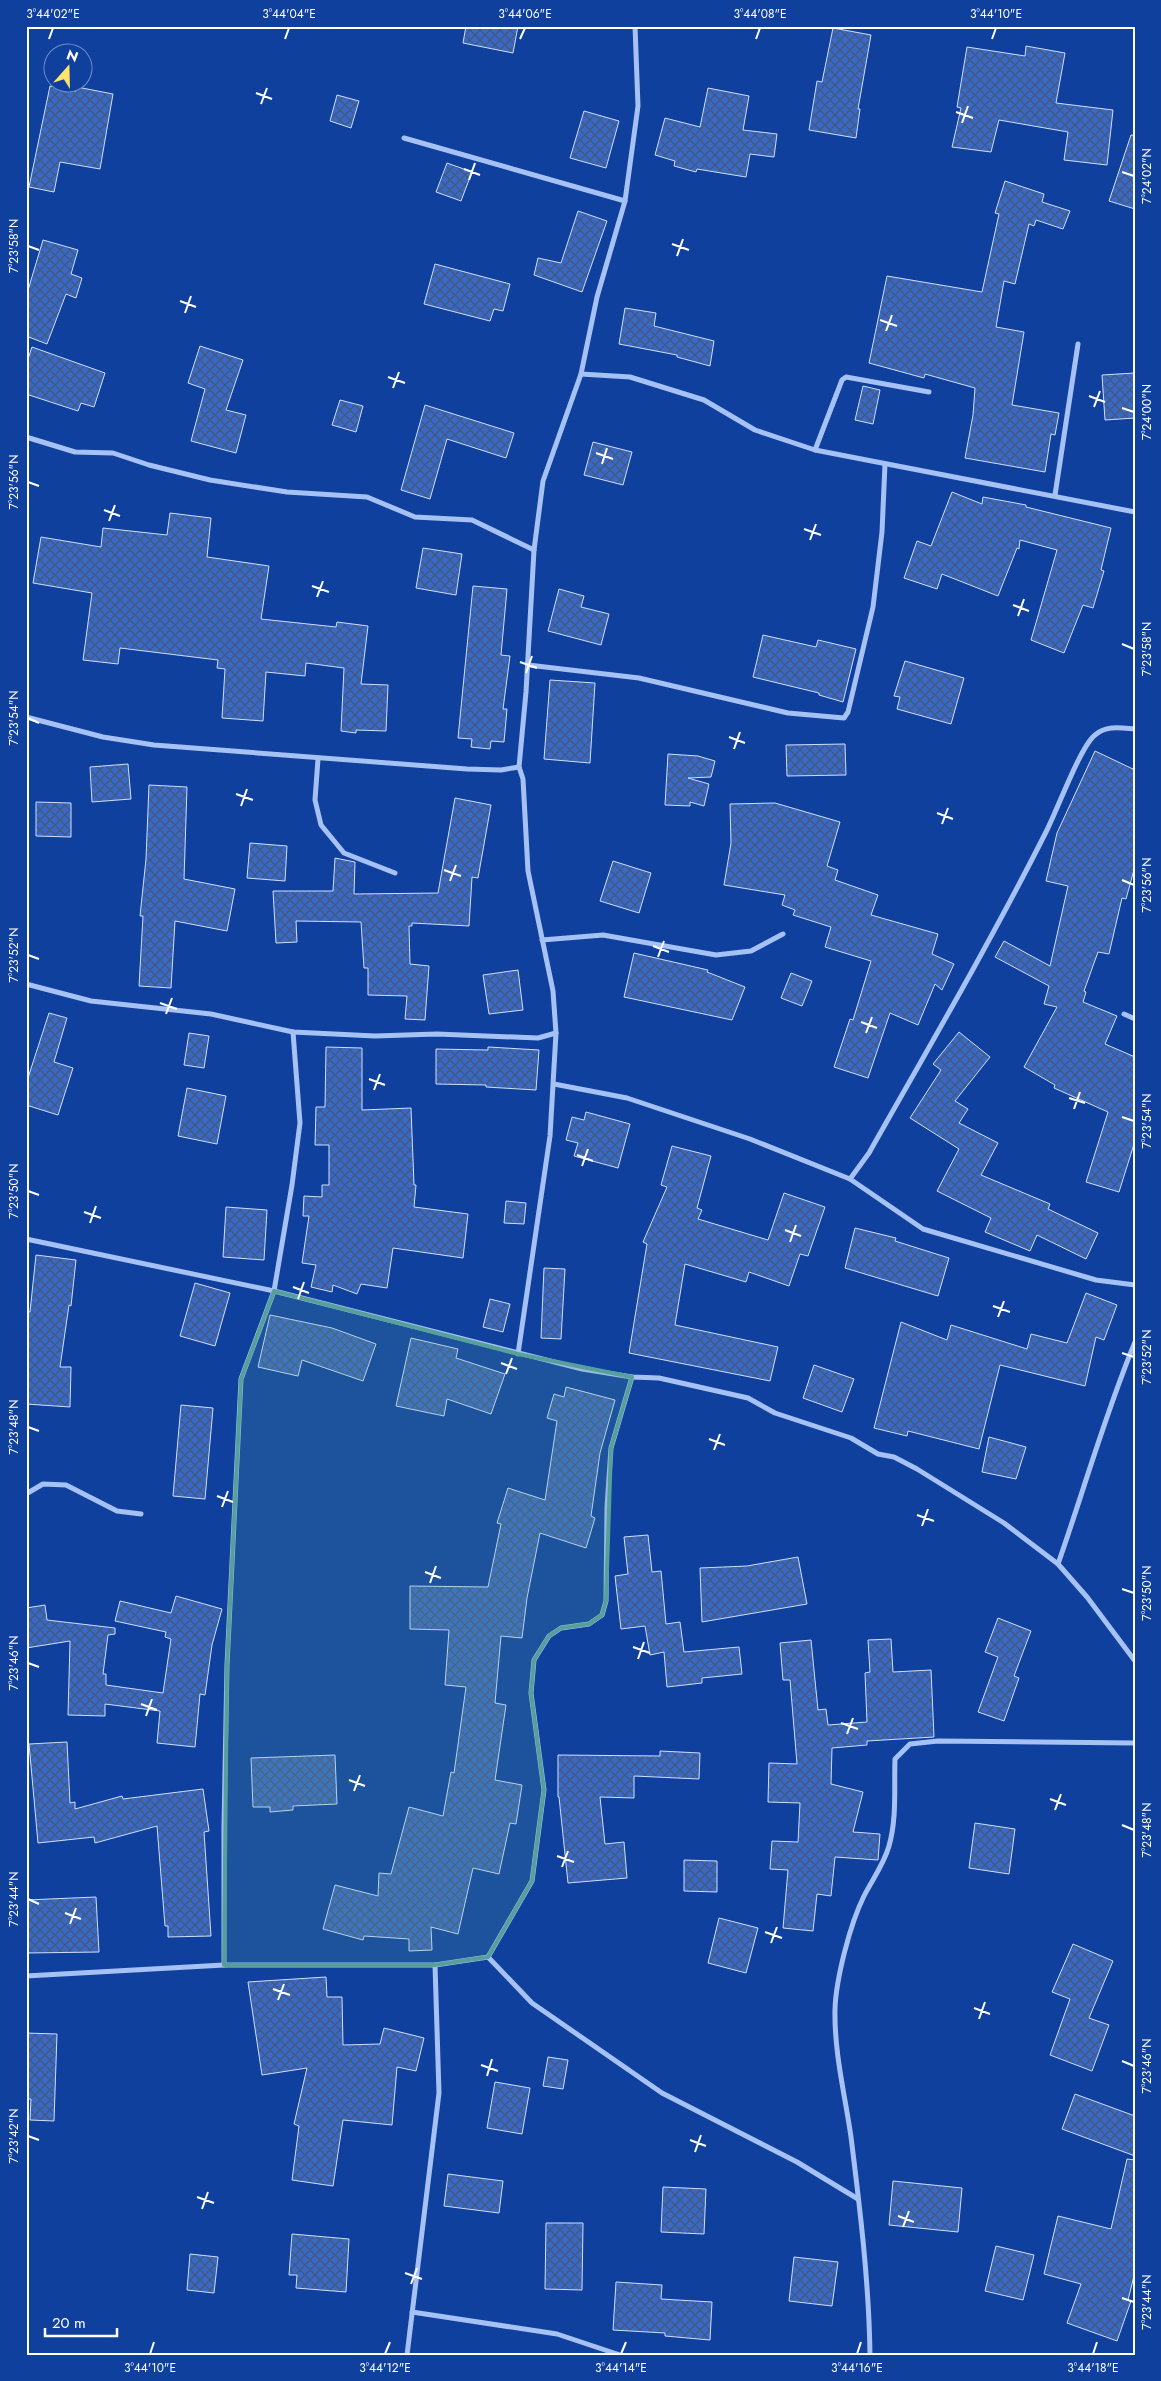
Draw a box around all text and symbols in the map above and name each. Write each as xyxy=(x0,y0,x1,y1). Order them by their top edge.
text: 3°44'02"E xyxy=(26,5,80,23)
text: 3°44'04"E xyxy=(262,5,316,23)
text: 3°44'06"E xyxy=(498,5,552,23)
text: 3°44'08"E xyxy=(733,5,787,23)
text: 3°44'10"E xyxy=(970,5,1022,23)
north arrow xyxy=(42,42,92,92)
text: N xyxy=(64,44,81,67)
text: 7°24'02"N xyxy=(1138,148,1156,204)
text: 7°23'58"N xyxy=(5,219,23,273)
text: 7°24'00"N xyxy=(1138,384,1156,440)
text: 7°23'56"N xyxy=(5,455,23,510)
text: 7°23'58"N xyxy=(1138,622,1156,676)
text: 7°23'54"N xyxy=(5,690,23,746)
text: 7°23'56"N xyxy=(1138,858,1156,913)
text: 7°23'52"N xyxy=(5,928,23,982)
text: 7°23'54"N xyxy=(1138,1093,1156,1149)
text: 7°23'50"N xyxy=(5,1163,23,1219)
text: 7°23'52"N xyxy=(1138,1330,1156,1384)
text: 7°23'48"N xyxy=(5,1400,23,1454)
text: 7°23'50"N xyxy=(1138,1565,1156,1621)
text: 7°23'46"N xyxy=(5,1635,23,1691)
text: 7°23'48"N xyxy=(1138,1803,1156,1857)
text: 7°23'44"N xyxy=(5,1871,23,1927)
text: 7°23'46"N xyxy=(1138,2038,1156,2094)
text: 7°23'42"N xyxy=(5,2108,23,2164)
text: 7°23'44"N xyxy=(1138,2274,1156,2330)
scale bar xyxy=(45,2306,118,2338)
text: 20 m xyxy=(52,2312,86,2334)
text: 3°44'10"E xyxy=(124,2359,176,2377)
text: 3°44'12"E xyxy=(359,2359,411,2377)
text: 3°44'14"E xyxy=(595,2359,647,2377)
text: 3°44'16"E xyxy=(831,2359,883,2377)
text: 3°44'18"E xyxy=(1067,2359,1119,2377)

